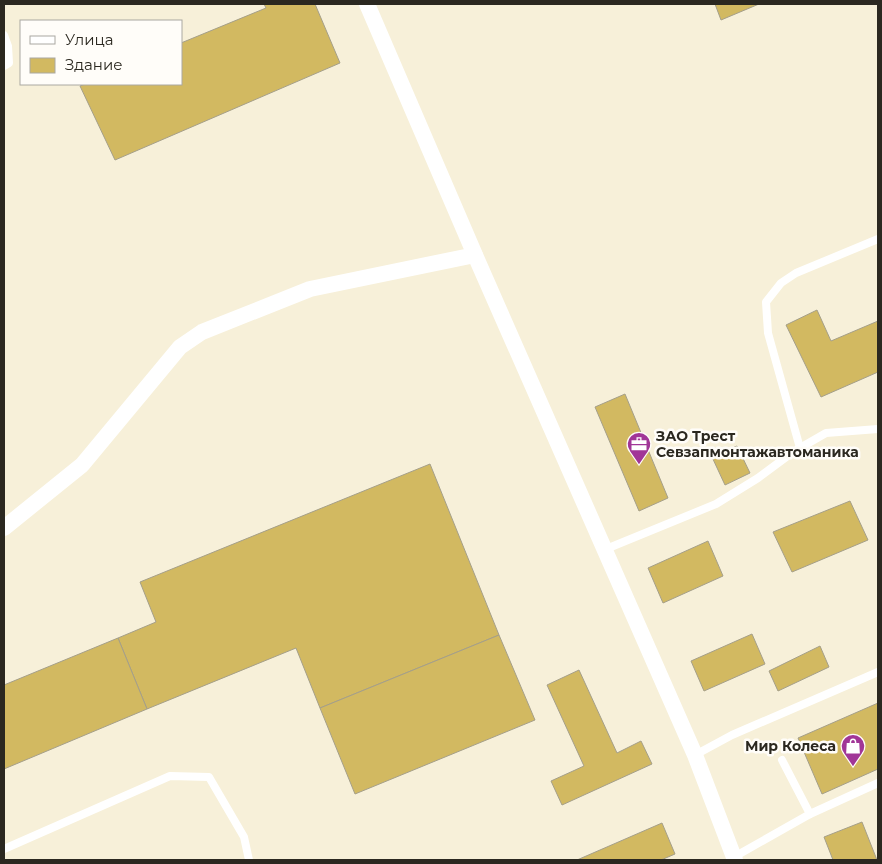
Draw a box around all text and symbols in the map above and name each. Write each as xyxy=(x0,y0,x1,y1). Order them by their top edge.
legend xyxy=(20,20,182,85)
text: Улица xyxy=(65,30,113,49)
text: Здание xyxy=(65,55,123,74)
place label: ЗАО Трест Севзапмонтажавтоманика xyxy=(655,427,859,461)
office icon: ЗАО Трест Севзапмонтажавтоманика xyxy=(626,431,652,465)
shop icon: Мир Колеса xyxy=(840,733,866,767)
place label: Мир Колеса xyxy=(745,737,836,755)

